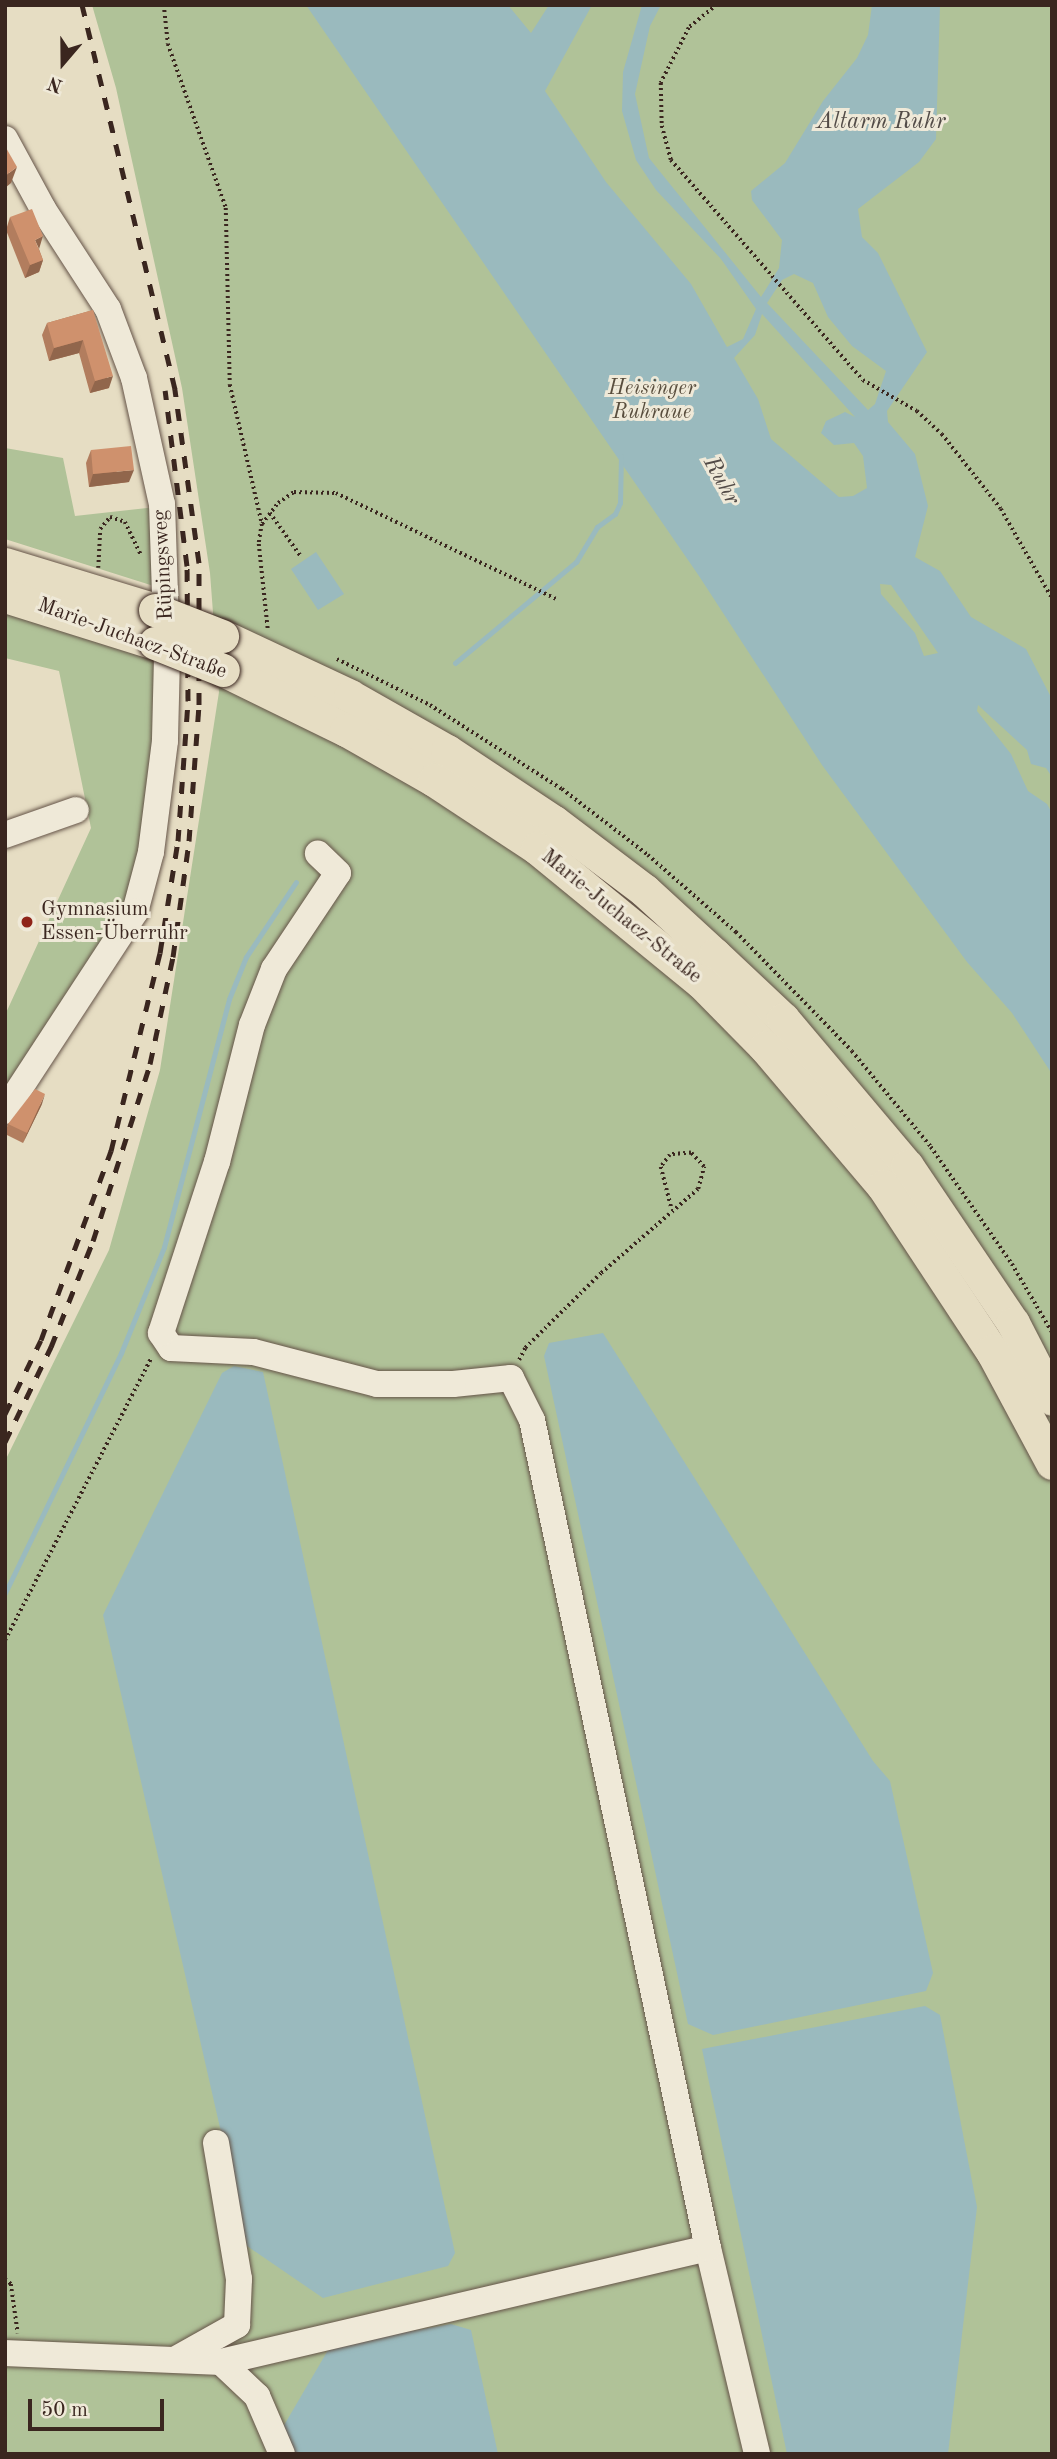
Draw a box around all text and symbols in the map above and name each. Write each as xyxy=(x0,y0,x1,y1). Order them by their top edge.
north arrow xyxy=(28,28,98,98)
text: N xyxy=(46,72,66,95)
water label: Altarm Ruhr xyxy=(816,108,946,136)
park label: Heisinger Ruhraue xyxy=(608,376,696,426)
water label: Ruhr xyxy=(696,452,746,510)
street label: Rüpingsweg xyxy=(149,509,179,621)
street label: Marie-Juchacz-Straße xyxy=(34,593,230,685)
street label: Marie-Juchacz-Straße xyxy=(536,844,706,990)
place label: Gymnasium Essen-Überruhr xyxy=(41,897,188,947)
marker: Gymnasium Essen-Überruhr xyxy=(19,914,35,930)
scale bar xyxy=(32,2386,168,2430)
text: 50 m xyxy=(41,2400,88,2421)

